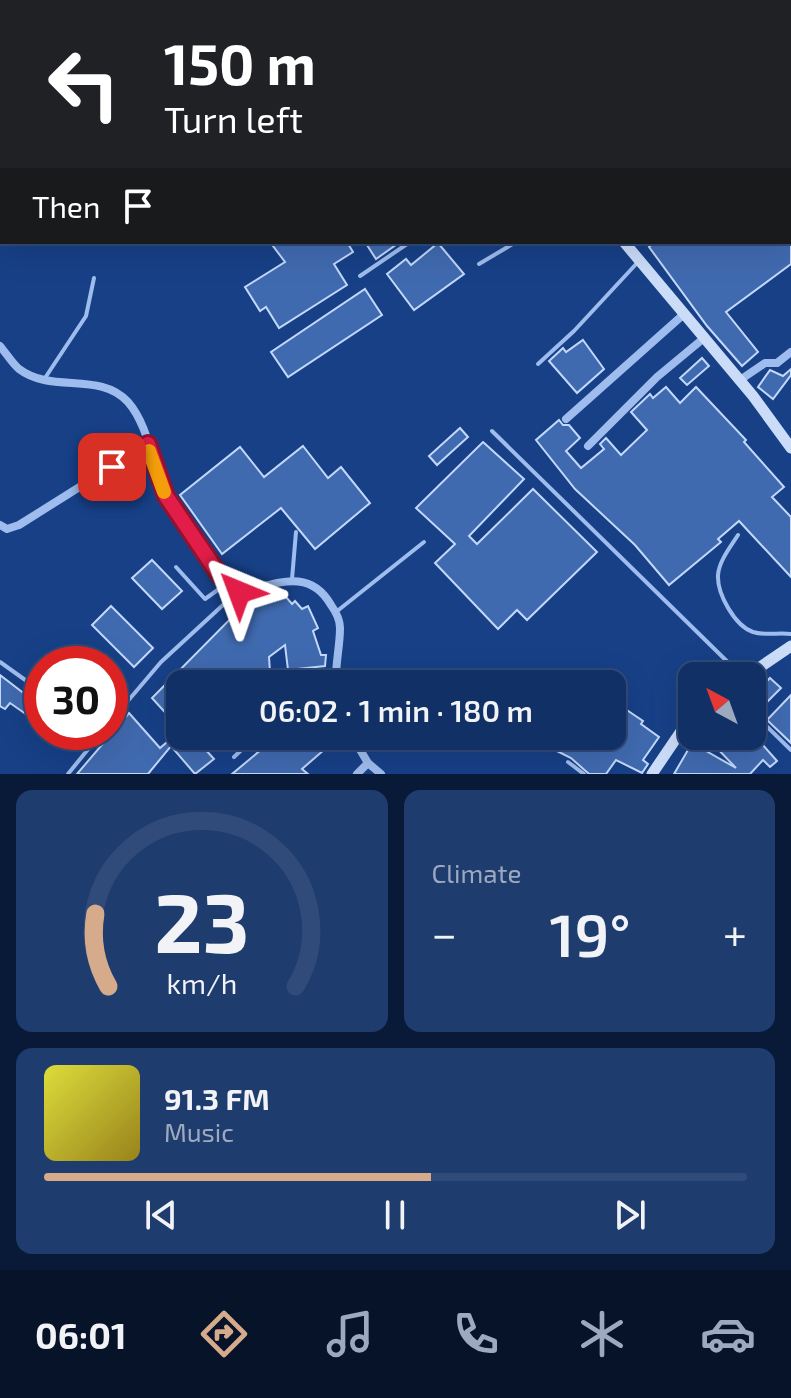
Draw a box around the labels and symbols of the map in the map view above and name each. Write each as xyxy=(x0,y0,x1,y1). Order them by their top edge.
pin xyxy=(78,433,146,501)
position arrow xyxy=(197,550,281,634)
speed limit sign: 30 xyxy=(24,646,128,750)
north arrow xyxy=(678,662,766,750)

